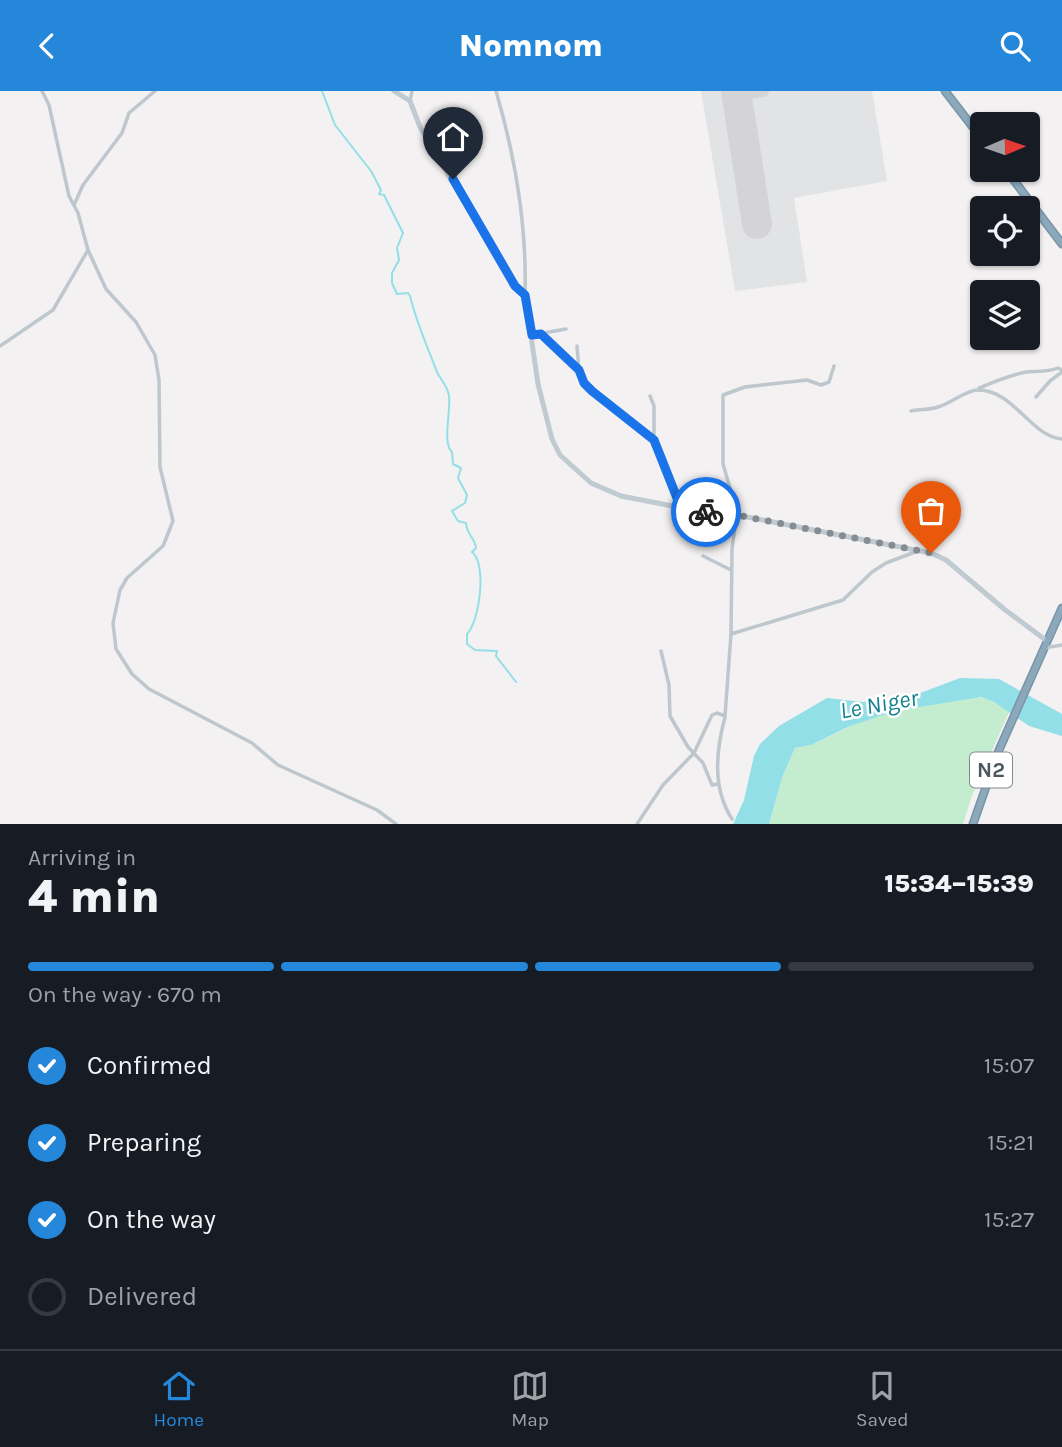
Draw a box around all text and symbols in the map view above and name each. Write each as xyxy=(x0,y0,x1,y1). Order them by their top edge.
icon: back xyxy=(28,27,66,65)
text: Nomnom xyxy=(459,27,603,64)
icon: search xyxy=(996,27,1034,65)
pin xyxy=(423,107,483,179)
north arrow xyxy=(970,112,1040,182)
map controls xyxy=(970,112,1040,350)
icon: home xyxy=(434,118,472,156)
button: locate xyxy=(970,196,1040,266)
button: layers xyxy=(970,280,1040,350)
courier xyxy=(671,477,741,547)
pin xyxy=(901,481,961,553)
icon: bag xyxy=(912,492,950,530)
icon: bike xyxy=(687,493,725,531)
water label: Le Niger xyxy=(838,683,921,725)
road number: N2 xyxy=(970,753,1012,787)
text: Arriving in xyxy=(28,844,136,871)
text: 15:34–15:39 xyxy=(884,868,1034,899)
text: 4 min xyxy=(28,870,160,924)
text: On the way · 670 m xyxy=(28,981,222,1008)
icon: check xyxy=(28,1047,66,1085)
text: Confirmed xyxy=(87,1050,212,1081)
text: 15:07 xyxy=(984,1052,1034,1079)
icon: check xyxy=(28,1124,66,1162)
text: Preparing xyxy=(87,1127,201,1158)
text: 15:21 xyxy=(987,1129,1034,1156)
icon: check xyxy=(28,1201,66,1239)
text: On the way xyxy=(87,1204,216,1235)
text: 15:27 xyxy=(984,1206,1034,1233)
text: Delivered xyxy=(87,1281,197,1312)
tab: Home xyxy=(153,1367,204,1431)
tab: Map xyxy=(511,1367,549,1431)
tab: Saved xyxy=(856,1367,909,1431)

